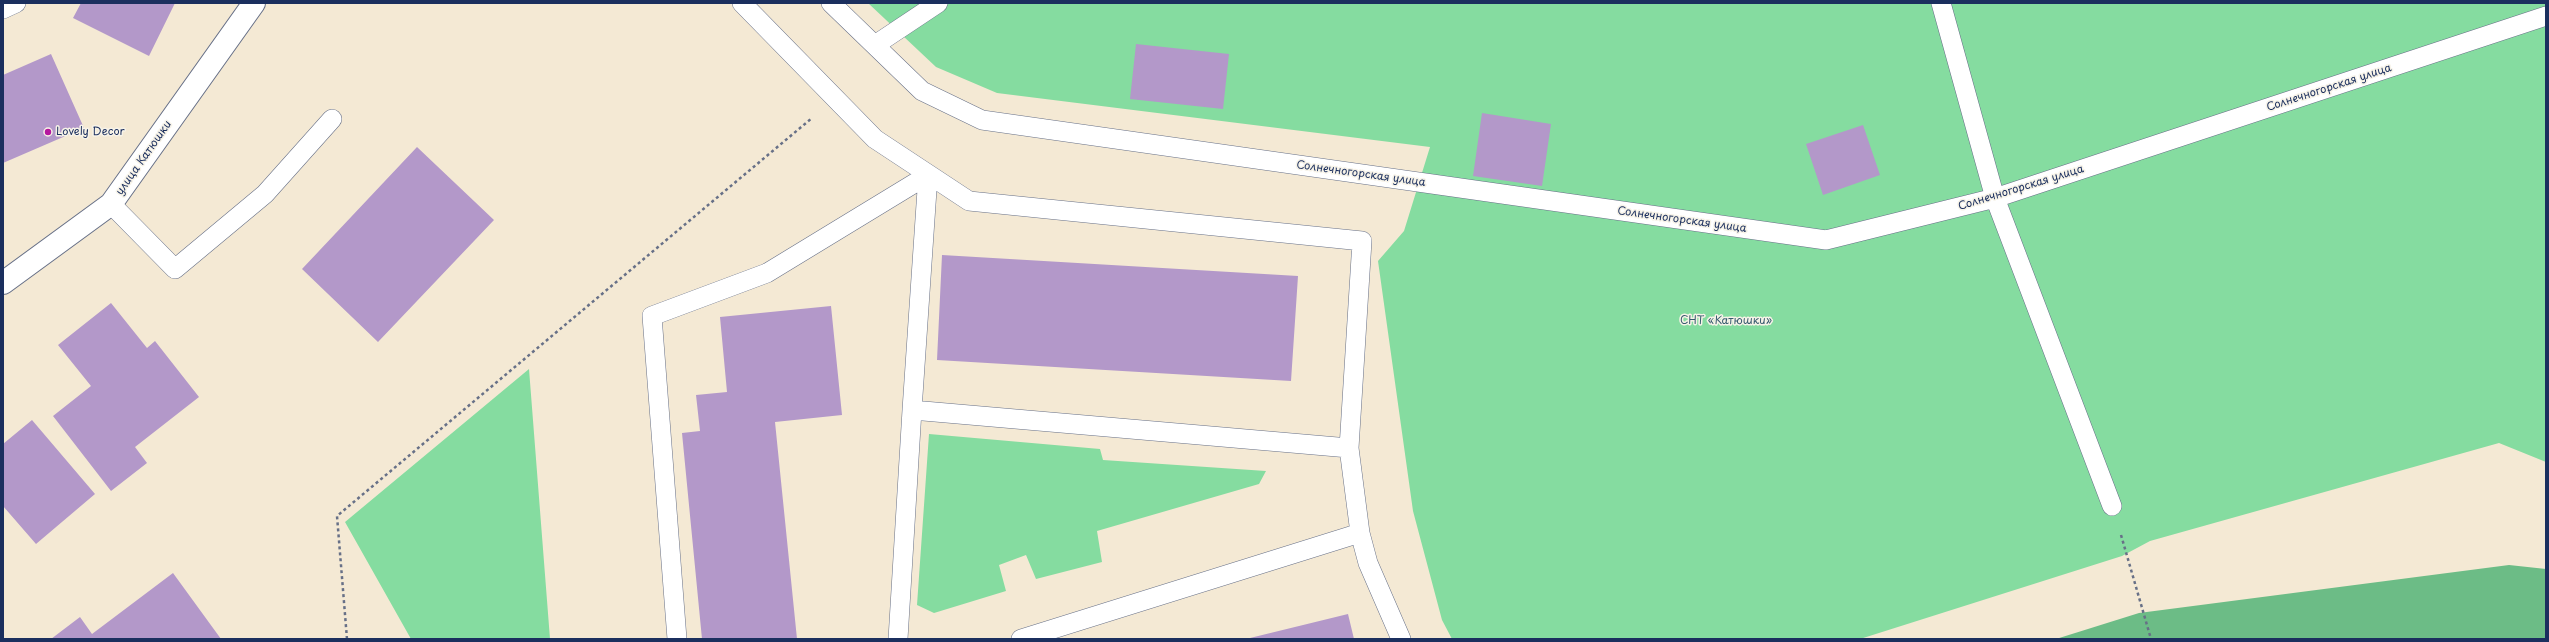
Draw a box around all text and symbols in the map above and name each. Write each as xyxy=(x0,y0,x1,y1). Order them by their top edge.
street label: Солнечногорская улица xyxy=(2265,62,2393,114)
street label: улица Катюшки xyxy=(113,118,175,198)
place label: Lovely Decor xyxy=(56,125,125,139)
marker: Lovely Decor xyxy=(43,127,53,137)
street label: Солнечногорская улица xyxy=(1295,158,1427,190)
street label: Солнечногорская улица xyxy=(1957,163,2085,213)
street label: Солнечногорская улица xyxy=(1616,204,1748,236)
park label: СНТ «Катюшки» xyxy=(1680,314,1772,328)

